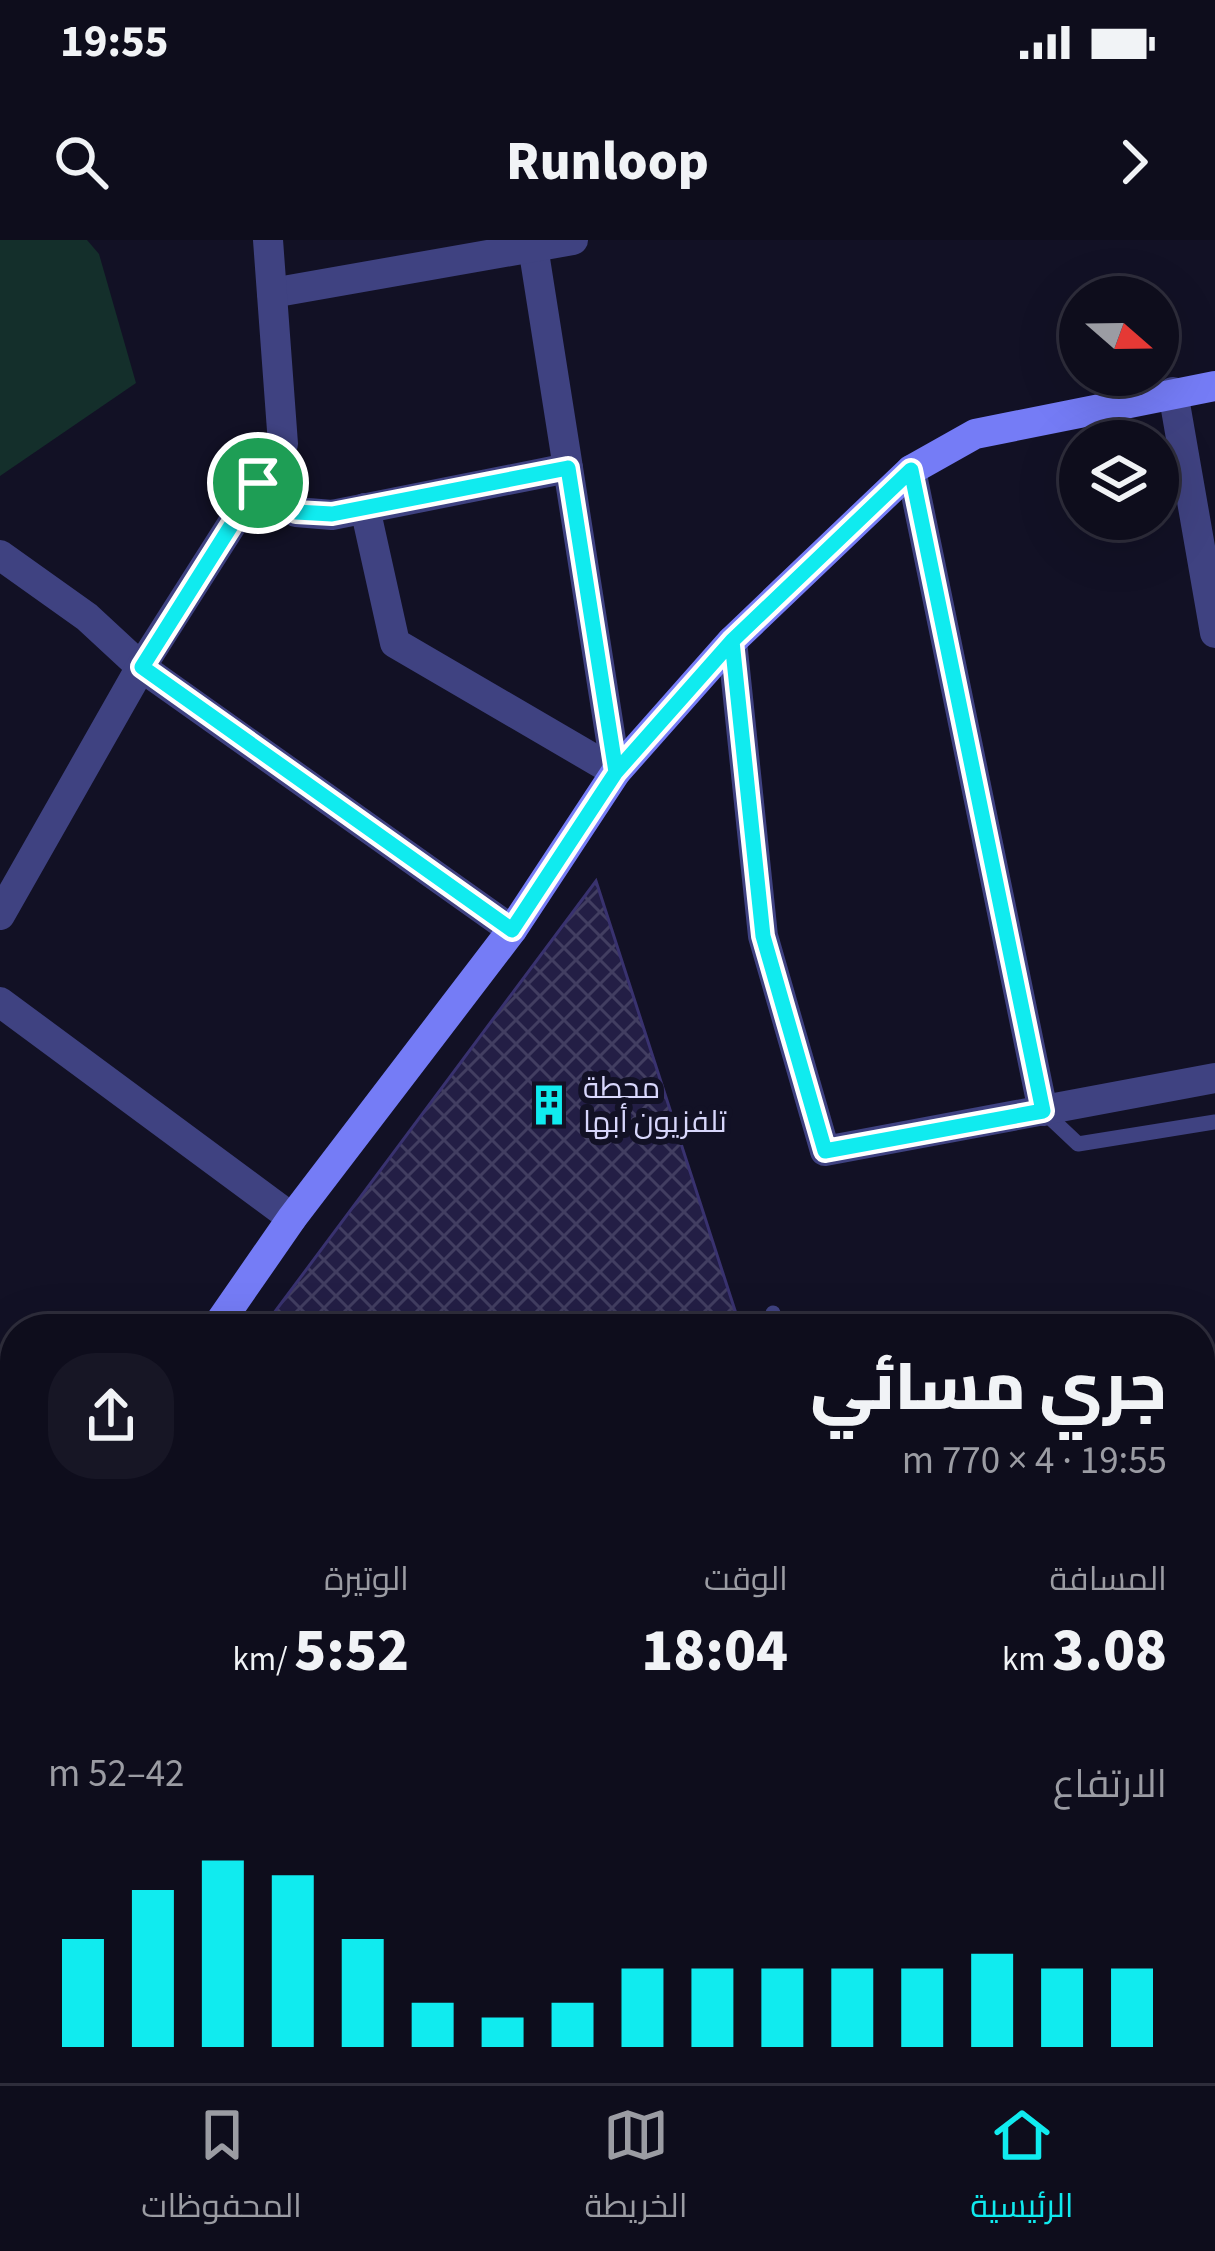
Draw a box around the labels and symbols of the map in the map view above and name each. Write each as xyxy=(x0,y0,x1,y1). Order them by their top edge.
north arrow xyxy=(1059,276,1179,396)
pin xyxy=(207,432,309,534)
place label: محطة تلفزيون أبها xyxy=(583,1067,727,1144)
building icon: محطة تلفزيون أبها xyxy=(526,1082,572,1128)

